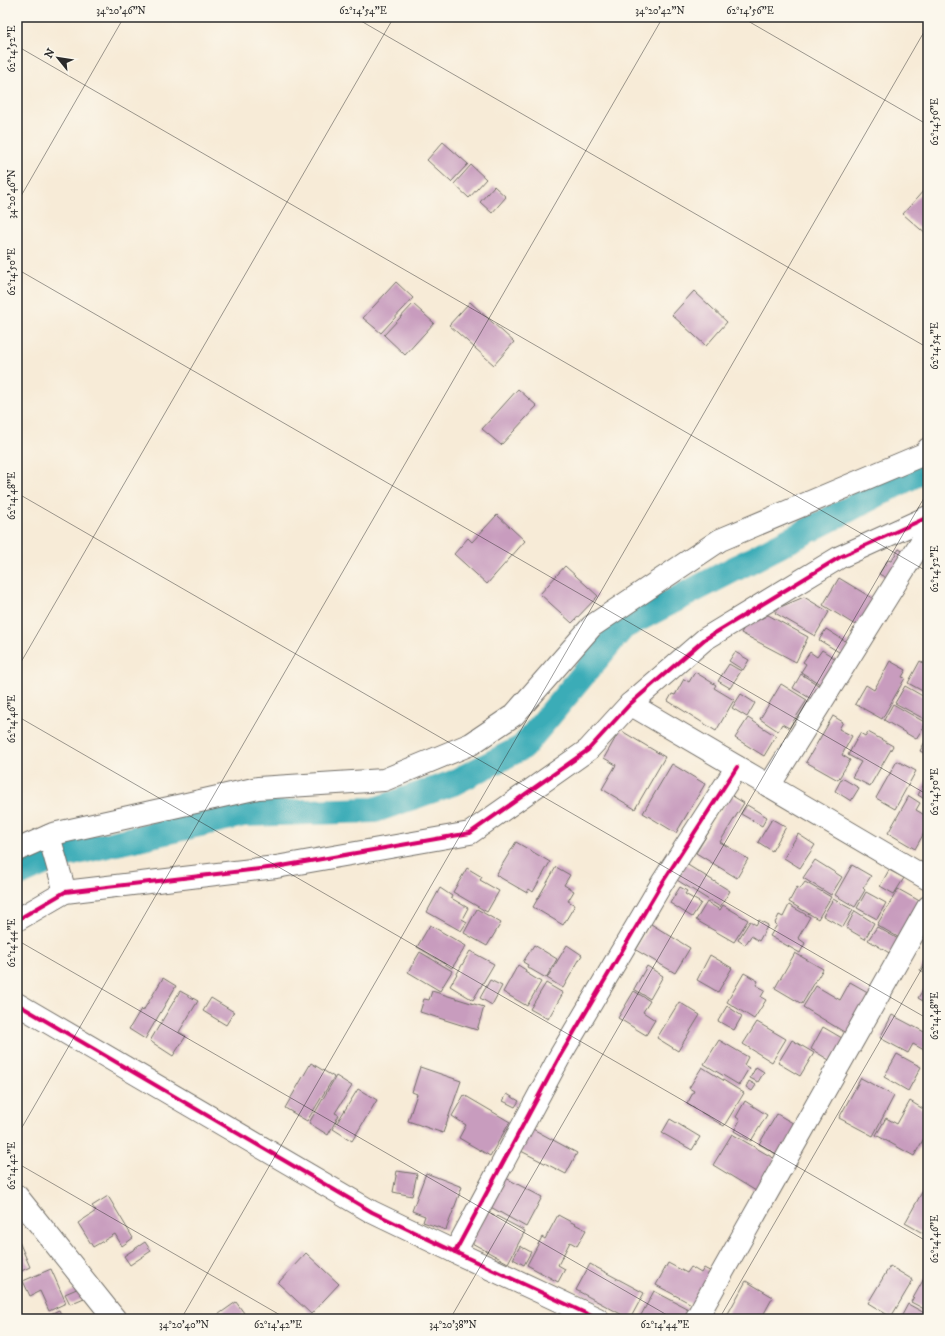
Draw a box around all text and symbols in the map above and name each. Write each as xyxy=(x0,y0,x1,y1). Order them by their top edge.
text: 34°20'46"N xyxy=(96,5,146,17)
text: 62°14'54"E xyxy=(339,5,387,17)
text: 34°20'42"N xyxy=(635,5,685,17)
text: 62°14'56"E xyxy=(726,5,774,17)
text: 62°14'52"E xyxy=(6,25,18,73)
north arrow xyxy=(38,38,78,78)
text: N xyxy=(42,46,59,61)
text: 62°14'56"E xyxy=(929,98,941,146)
text: 34°20'46"N xyxy=(6,169,18,219)
text: 62°14'50"E xyxy=(6,248,18,296)
text: 62°14'54"E xyxy=(929,322,941,370)
text: 62°14'48"E xyxy=(6,472,18,520)
text: 62°14'52"E xyxy=(929,545,941,593)
text: 62°14'46"E xyxy=(6,695,18,743)
text: 62°14'50"E xyxy=(929,768,941,816)
text: 62°14'44"E xyxy=(6,919,18,967)
text: 62°14'48"E xyxy=(929,992,941,1040)
text: 62°14'42"E xyxy=(6,1142,18,1190)
text: 62°14'46"E xyxy=(929,1215,941,1263)
text: 34°20'40"N xyxy=(159,1319,209,1331)
text: 62°14'42"E xyxy=(254,1319,302,1331)
text: 34°20'38"N xyxy=(429,1319,477,1331)
text: 62°14'44"E xyxy=(641,1319,689,1331)

